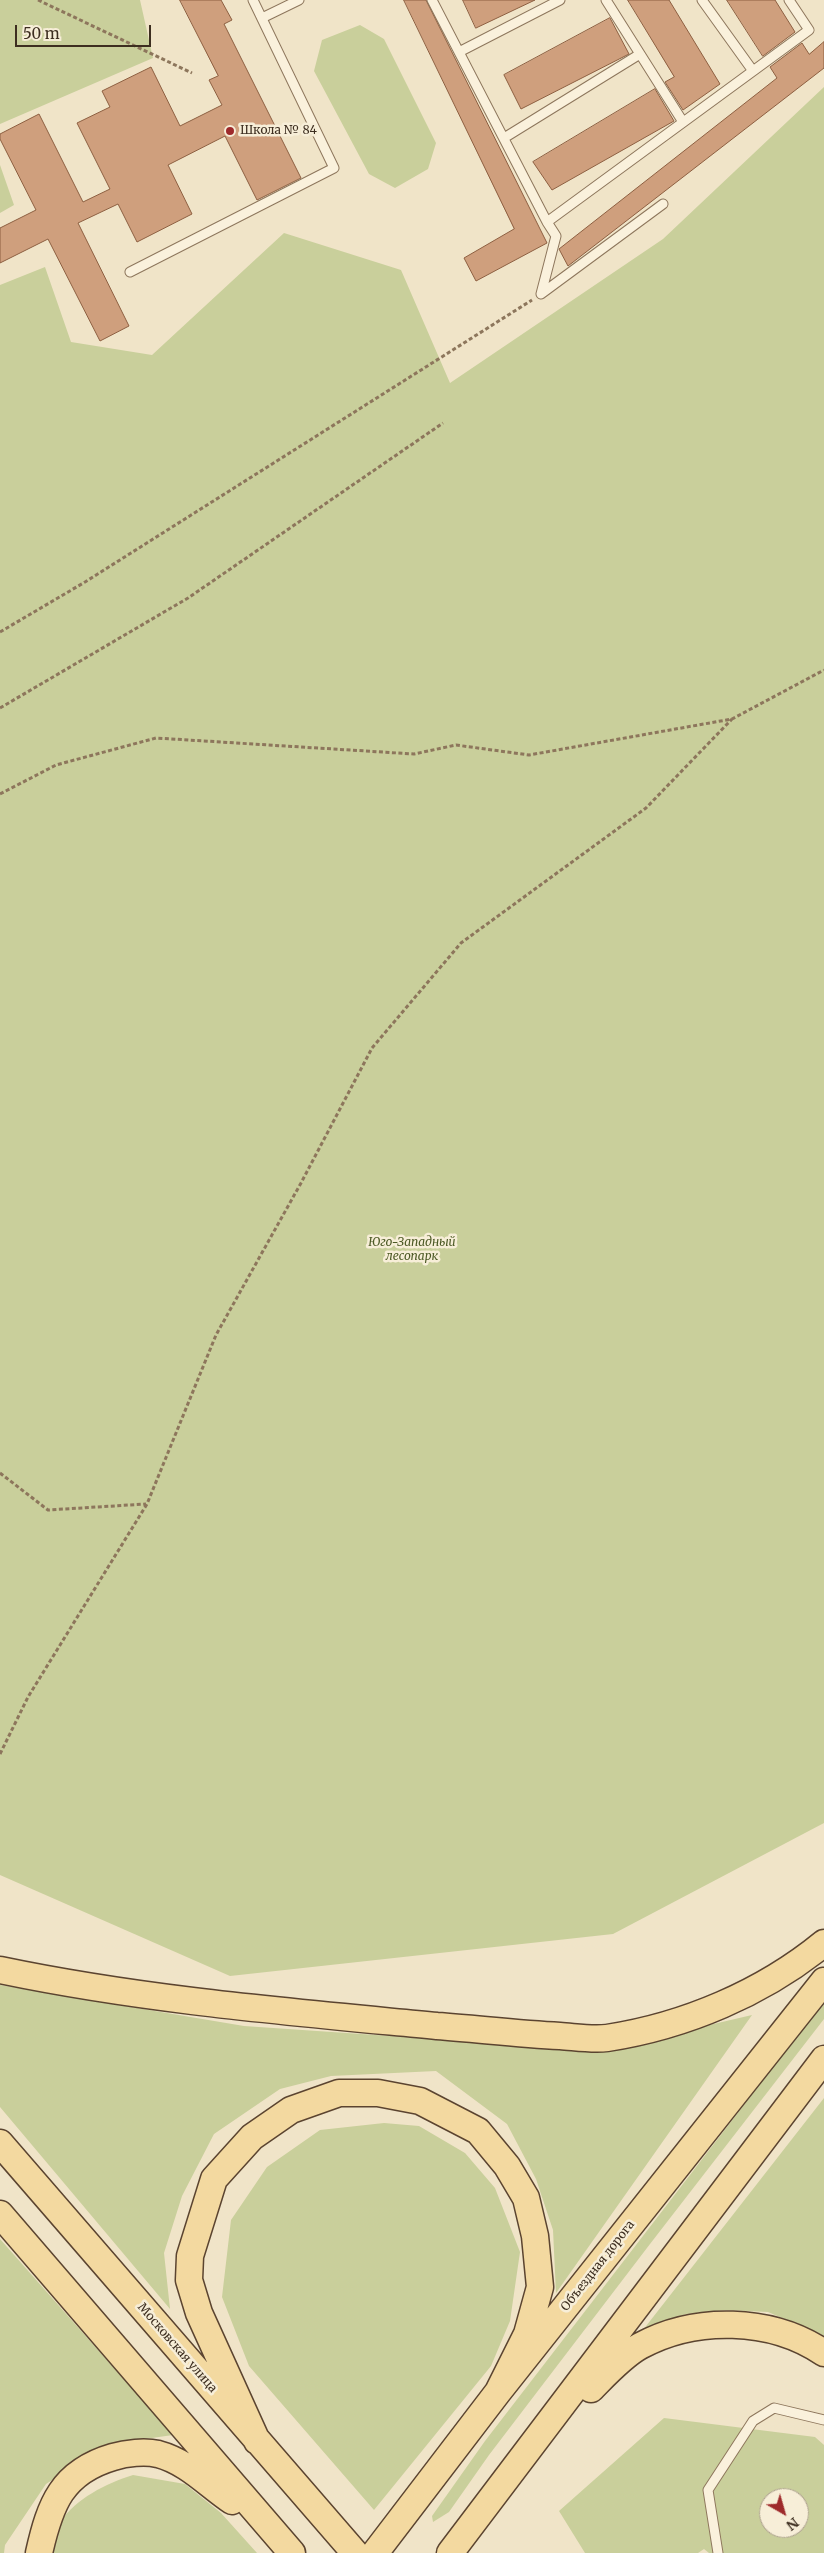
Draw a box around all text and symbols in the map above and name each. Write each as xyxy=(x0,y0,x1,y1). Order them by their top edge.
scale bar xyxy=(18,15,154,47)
text: 50 m xyxy=(23,24,60,43)
place label: Школа № 84 xyxy=(240,124,317,138)
marker: Школа № 84 xyxy=(224,125,236,137)
park label: Юго-Западный лесопарк xyxy=(368,1236,456,1264)
street label: Объездная дорога xyxy=(558,2218,638,2314)
street label: Московская улица xyxy=(134,2300,220,2396)
north arrow xyxy=(759,2488,809,2538)
text: N xyxy=(783,2514,803,2535)

